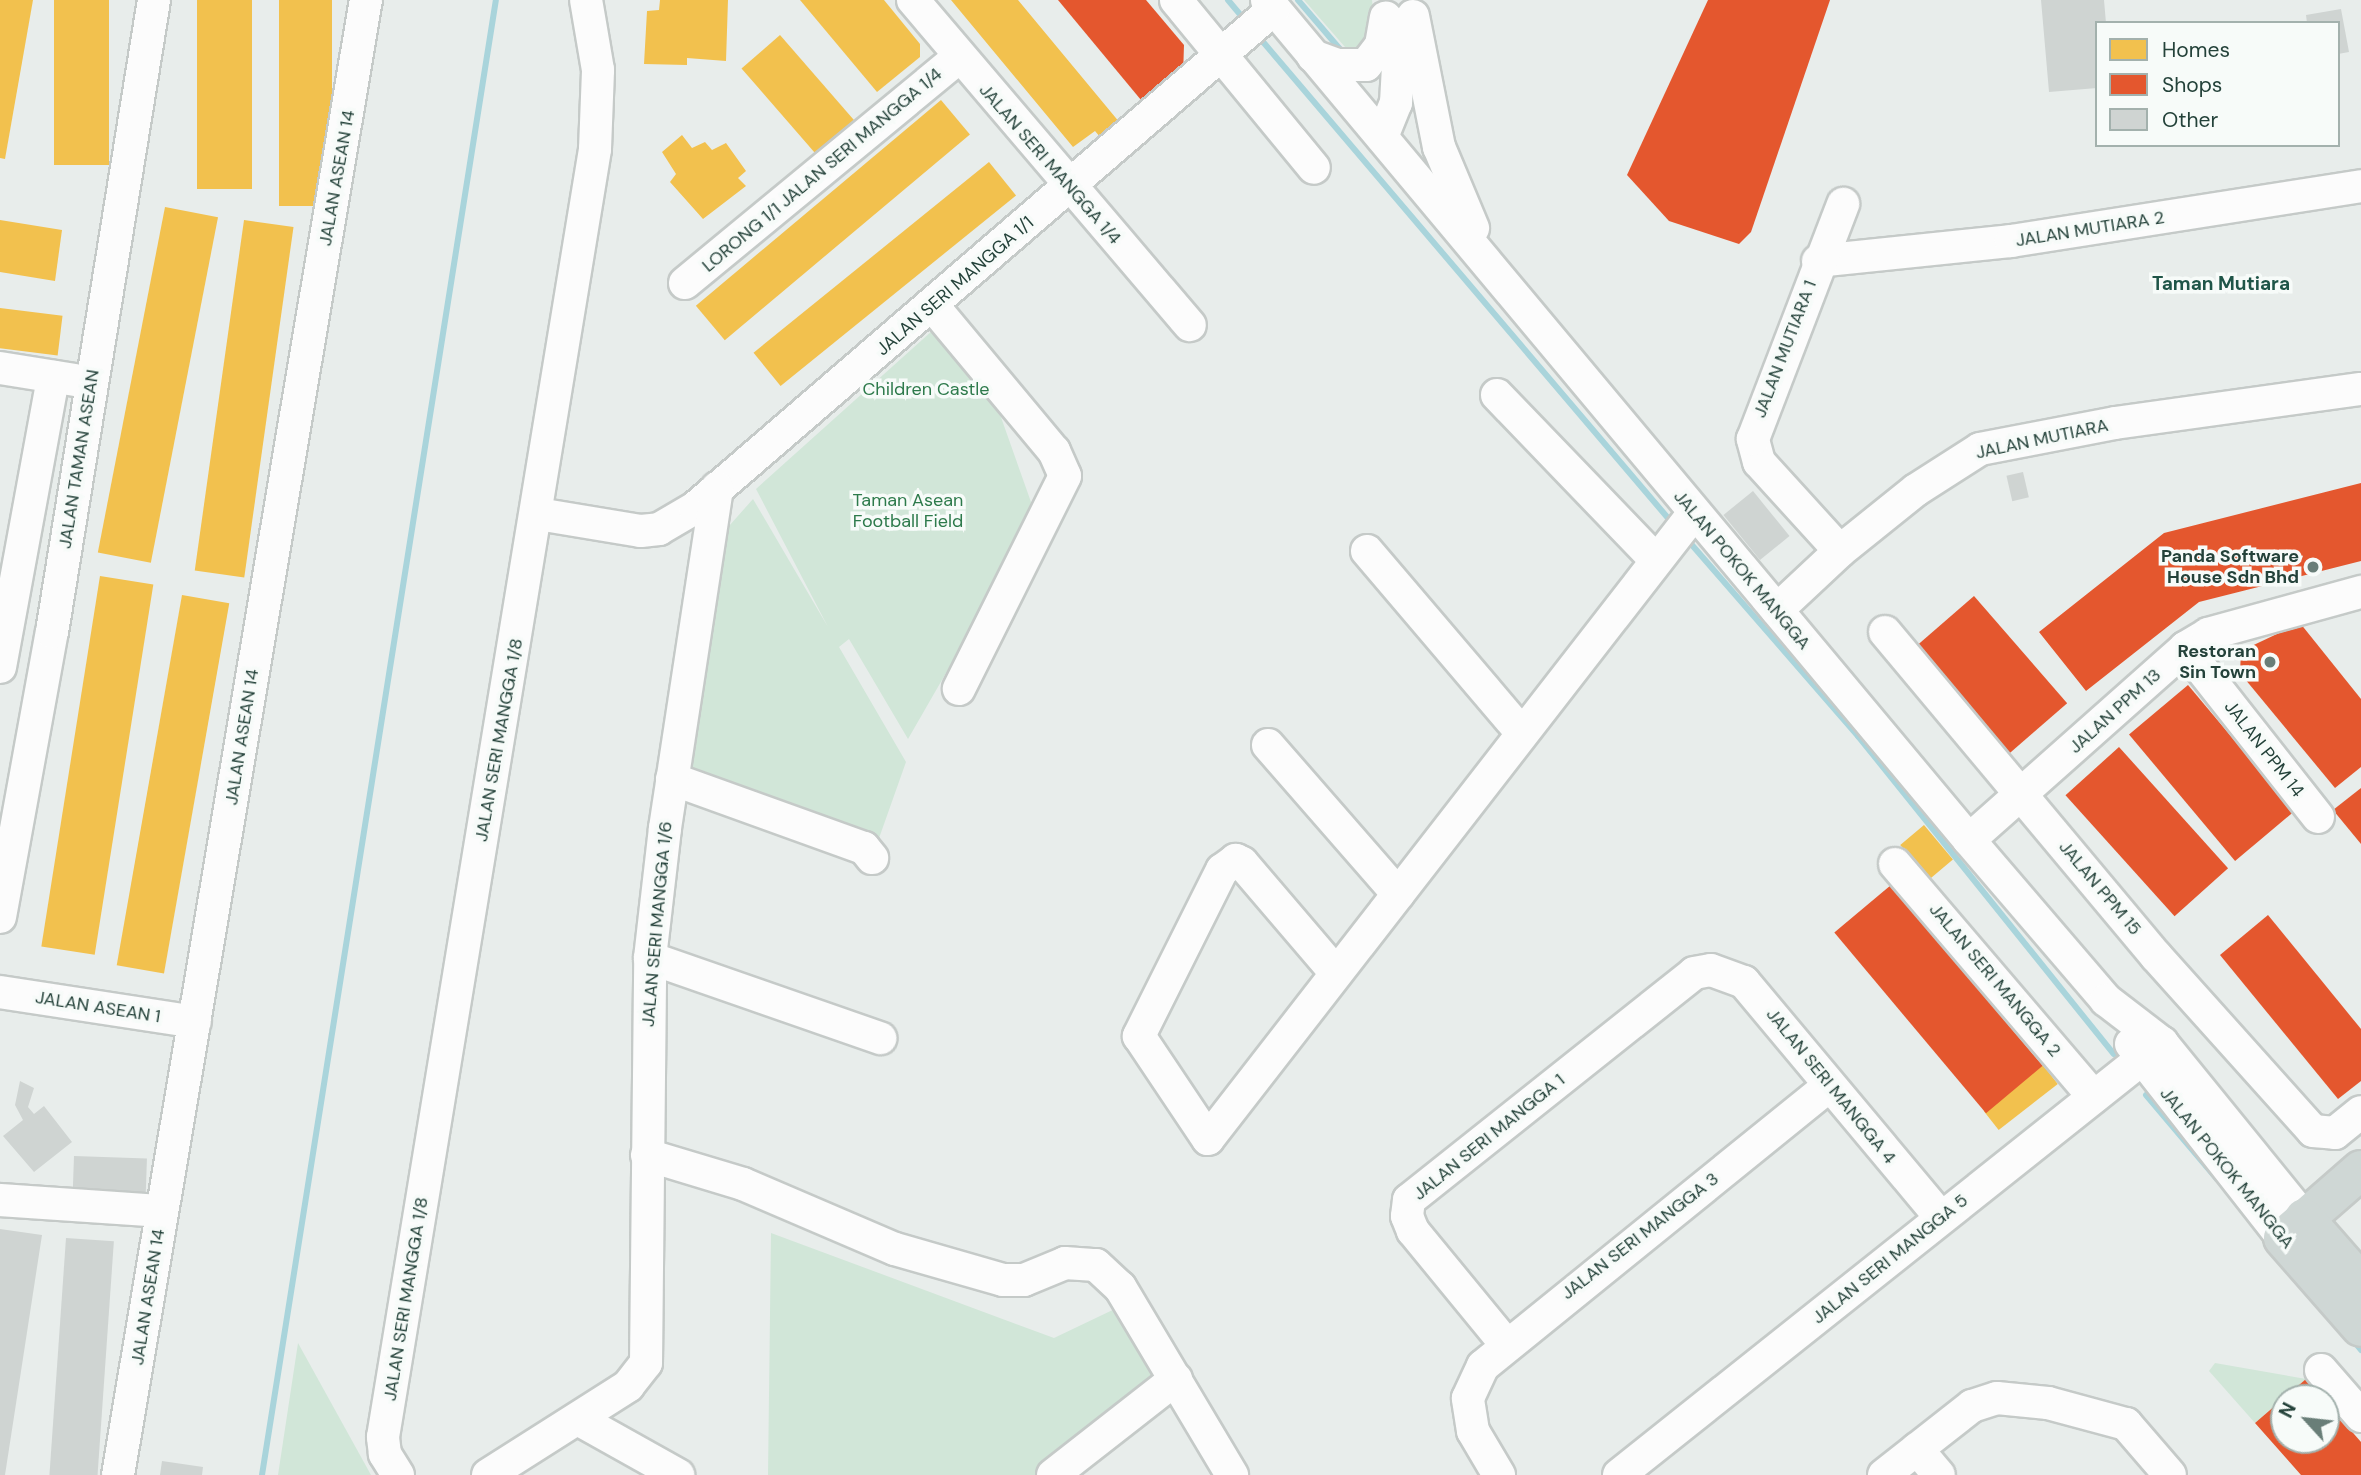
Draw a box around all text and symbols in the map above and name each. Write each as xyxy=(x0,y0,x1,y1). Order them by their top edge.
legend xyxy=(2095,21,2340,147)
text: Homes xyxy=(2162,36,2230,64)
street label: LORONG 1/1 JALAN SERI MANGGA 1/4 xyxy=(698,63,946,277)
text: Shops xyxy=(2162,71,2222,99)
street label: JALAN SERI MANGGA 1/4 xyxy=(975,79,1125,249)
text: Other xyxy=(2162,106,2218,134)
street label: JALAN ASEAN 14 xyxy=(314,108,360,248)
street label: JALAN MUTIARA 2 xyxy=(2014,207,2166,251)
street label: JALAN SERI MANGGA 1/1 xyxy=(872,212,1038,360)
district label: Taman Mutiara xyxy=(2152,273,2290,295)
street label: JALAN MUTIARA 1 xyxy=(1749,277,1821,421)
street label: JALAN TAMAN ASEAN xyxy=(54,368,104,550)
park label: Children Castle xyxy=(862,378,990,400)
street label: JALAN MUTIARA xyxy=(1974,414,2110,464)
street label: JALAN POKOK MANGGA xyxy=(1669,486,1815,654)
park label: Taman Asean Football Field xyxy=(853,490,963,532)
place label: Panda Software House Sdn Bhd xyxy=(2161,546,2299,588)
marker: Panda Software House Sdn Bhd xyxy=(2305,559,2321,575)
street label: JALAN SERI MANGGA 1/8 xyxy=(470,637,528,843)
place label: Restoran Sin Town xyxy=(2177,641,2256,684)
marker: Restoran Sin Town xyxy=(2262,654,2278,670)
street label: JALAN PPM 13 xyxy=(2065,664,2165,758)
street label: JALAN ASEAN 14 xyxy=(221,667,263,807)
street label: JALAN PPM 14 xyxy=(2220,696,2308,802)
street label: JALAN SERI MANGGA 1/6 xyxy=(637,820,677,1028)
street label: JALAN PPM 15 xyxy=(2054,836,2146,940)
street label: JALAN SERI MANGGA 2 xyxy=(1925,899,2065,1061)
street label: JALAN ASEAN 1 xyxy=(34,986,162,1028)
street label: JALAN SERI MANGGA 4 xyxy=(1762,1004,1900,1168)
street label: JALAN SERI MANGGA 1 xyxy=(1409,1069,1569,1205)
street label: JALAN POKOK MANGGA xyxy=(2155,1083,2299,1253)
street label: JALAN SERI MANGGA 3 xyxy=(1557,1168,1723,1304)
street label: JALAN SERI MANGGA 5 xyxy=(1808,1190,1972,1328)
street label: JALAN SERI MANGGA 1/8 xyxy=(379,1196,433,1402)
street label: JALAN ASEAN 14 xyxy=(127,1227,169,1367)
north arrow xyxy=(2270,1384,2340,1454)
text: N xyxy=(2273,1398,2302,1422)

